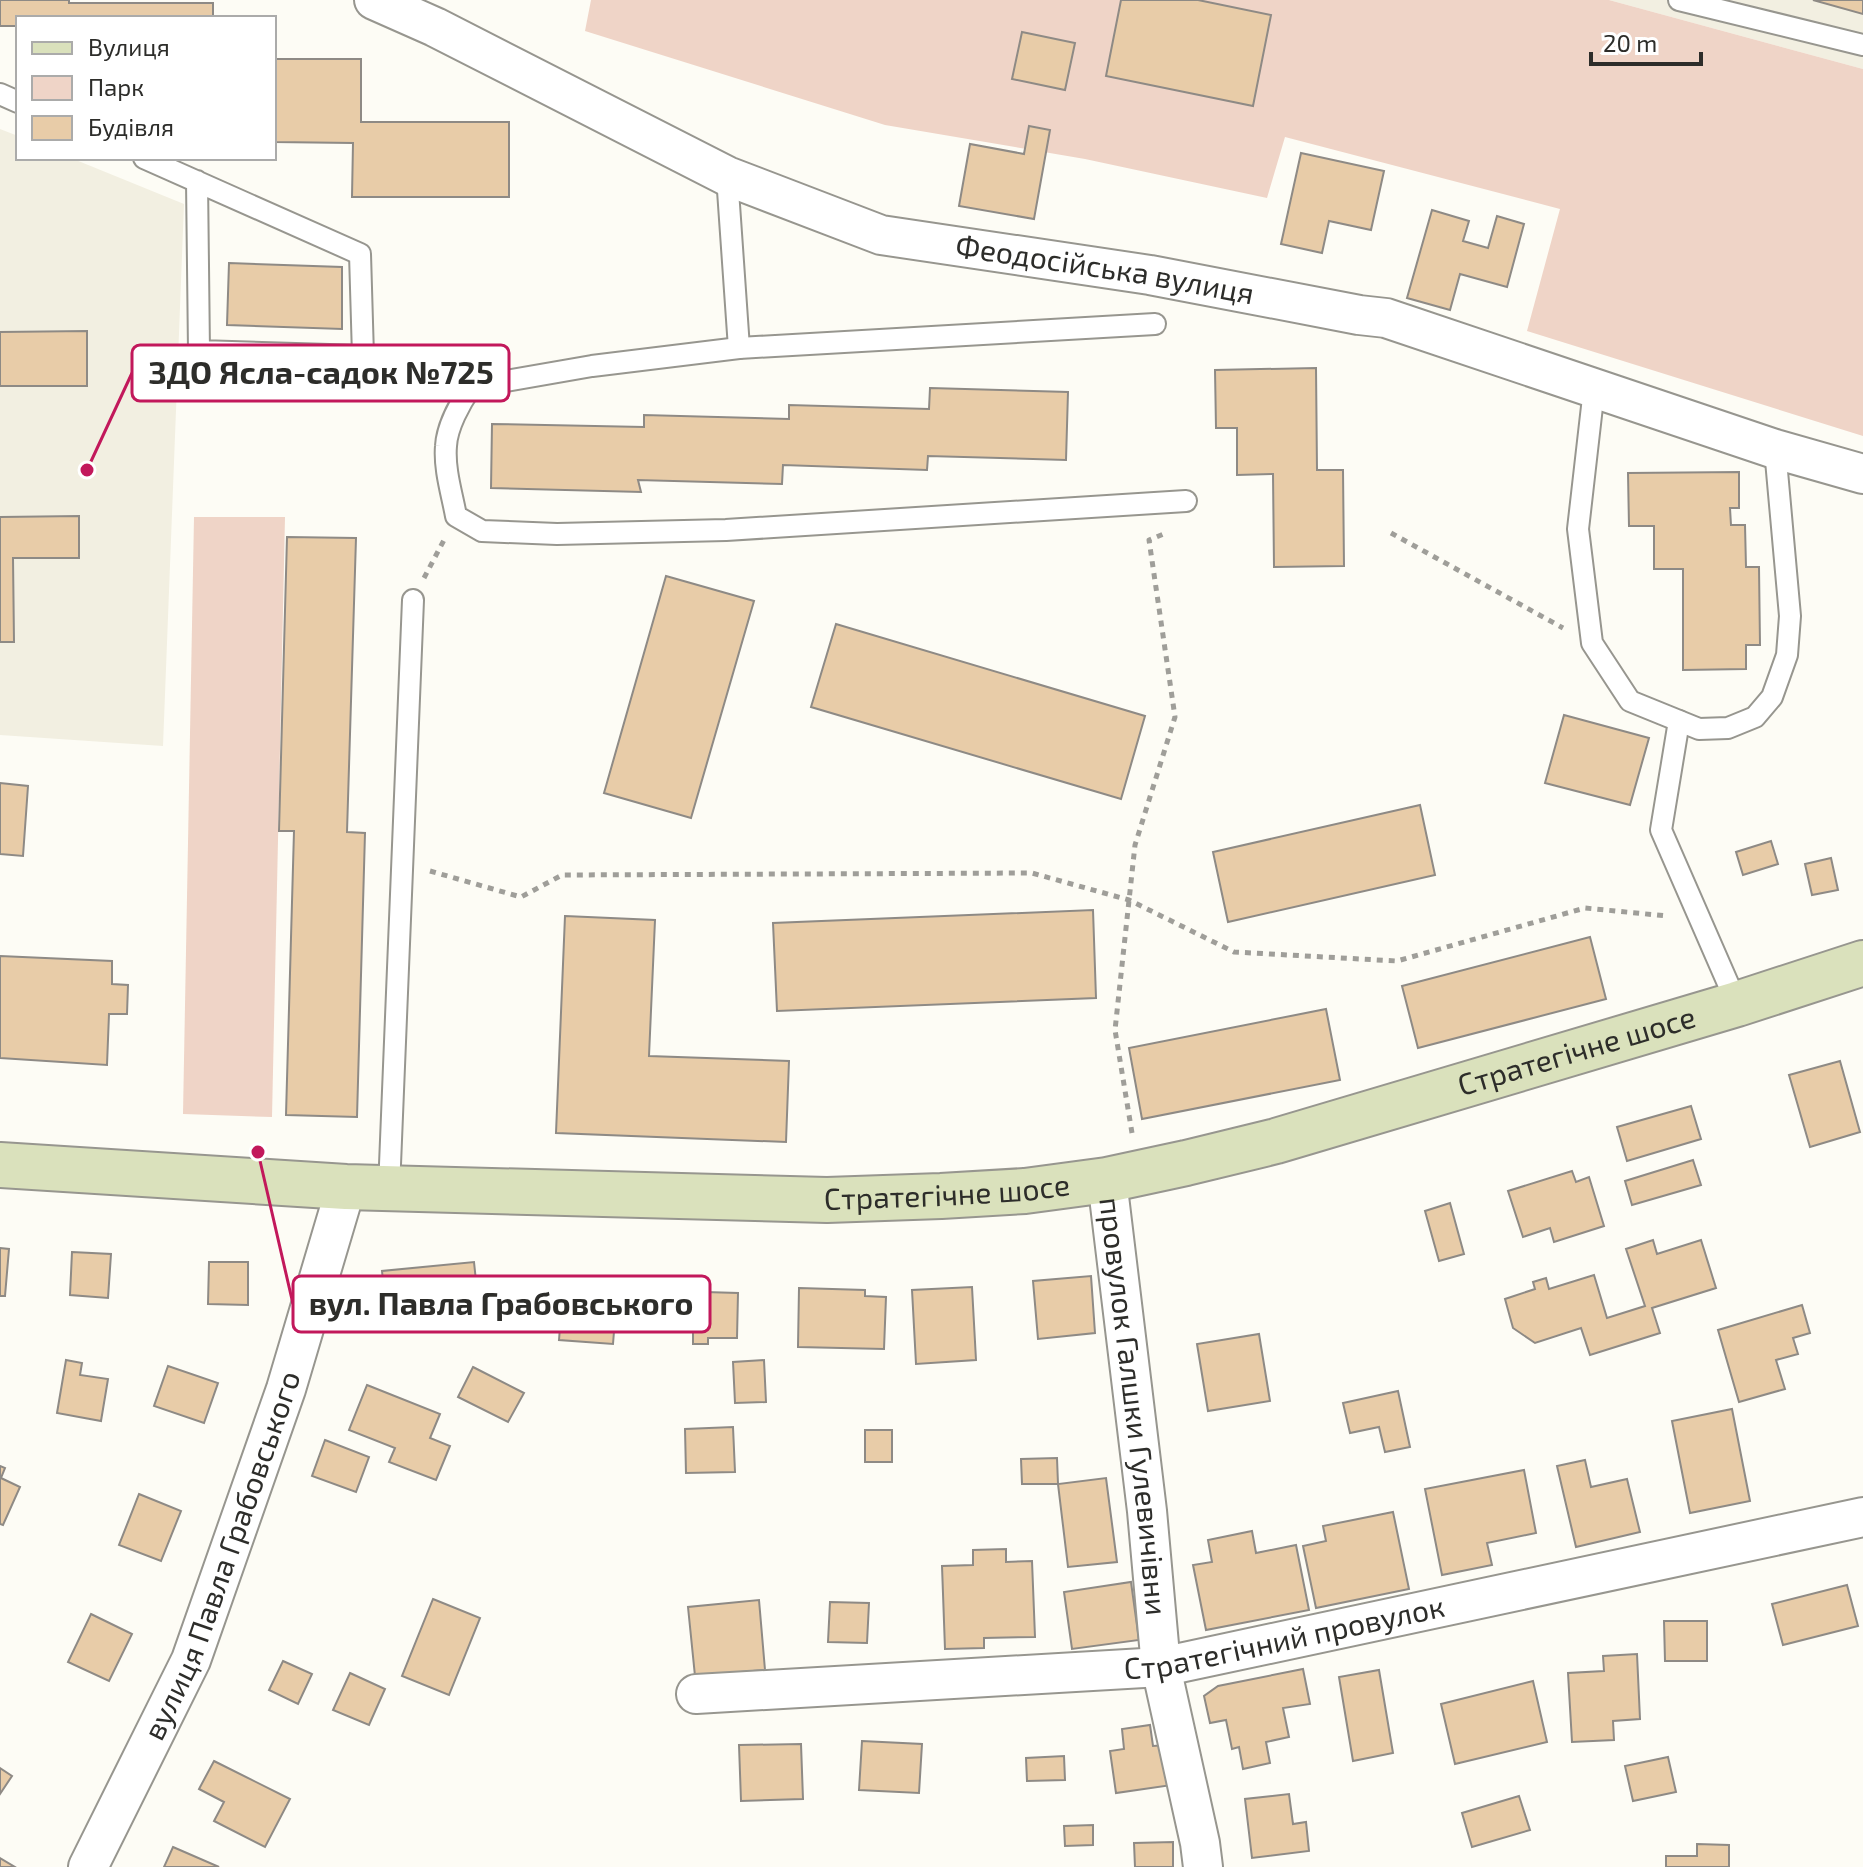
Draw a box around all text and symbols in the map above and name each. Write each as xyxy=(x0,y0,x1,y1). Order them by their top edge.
legend xyxy=(16,16,276,160)
scale bar xyxy=(1591,16,1701,66)
text: 20 m xyxy=(1603,28,1657,57)
text: Вулиця xyxy=(88,32,170,62)
text: Парк xyxy=(88,72,144,101)
text: Будівля xyxy=(88,112,174,142)
street label: Феодосійська вулиця xyxy=(953,226,1257,311)
callout: ЗДО Ясла-садок №725 xyxy=(132,345,509,401)
text: ЗДО Ясла-садок №725 xyxy=(148,352,494,390)
street label: Стратегічне шосе xyxy=(1453,997,1699,1102)
street label: Стратегічне шосе xyxy=(823,1165,1072,1216)
street label: провулок Галшки Гулевичівни xyxy=(1093,1195,1176,1617)
callout: вул. Павла Грабовського xyxy=(293,1276,710,1332)
text: вул. Павла Грабовського xyxy=(309,1283,693,1322)
street label: вулиця Павла Грабовського xyxy=(134,1367,306,1745)
street label: Стратегічний провулок xyxy=(1123,1587,1448,1685)

